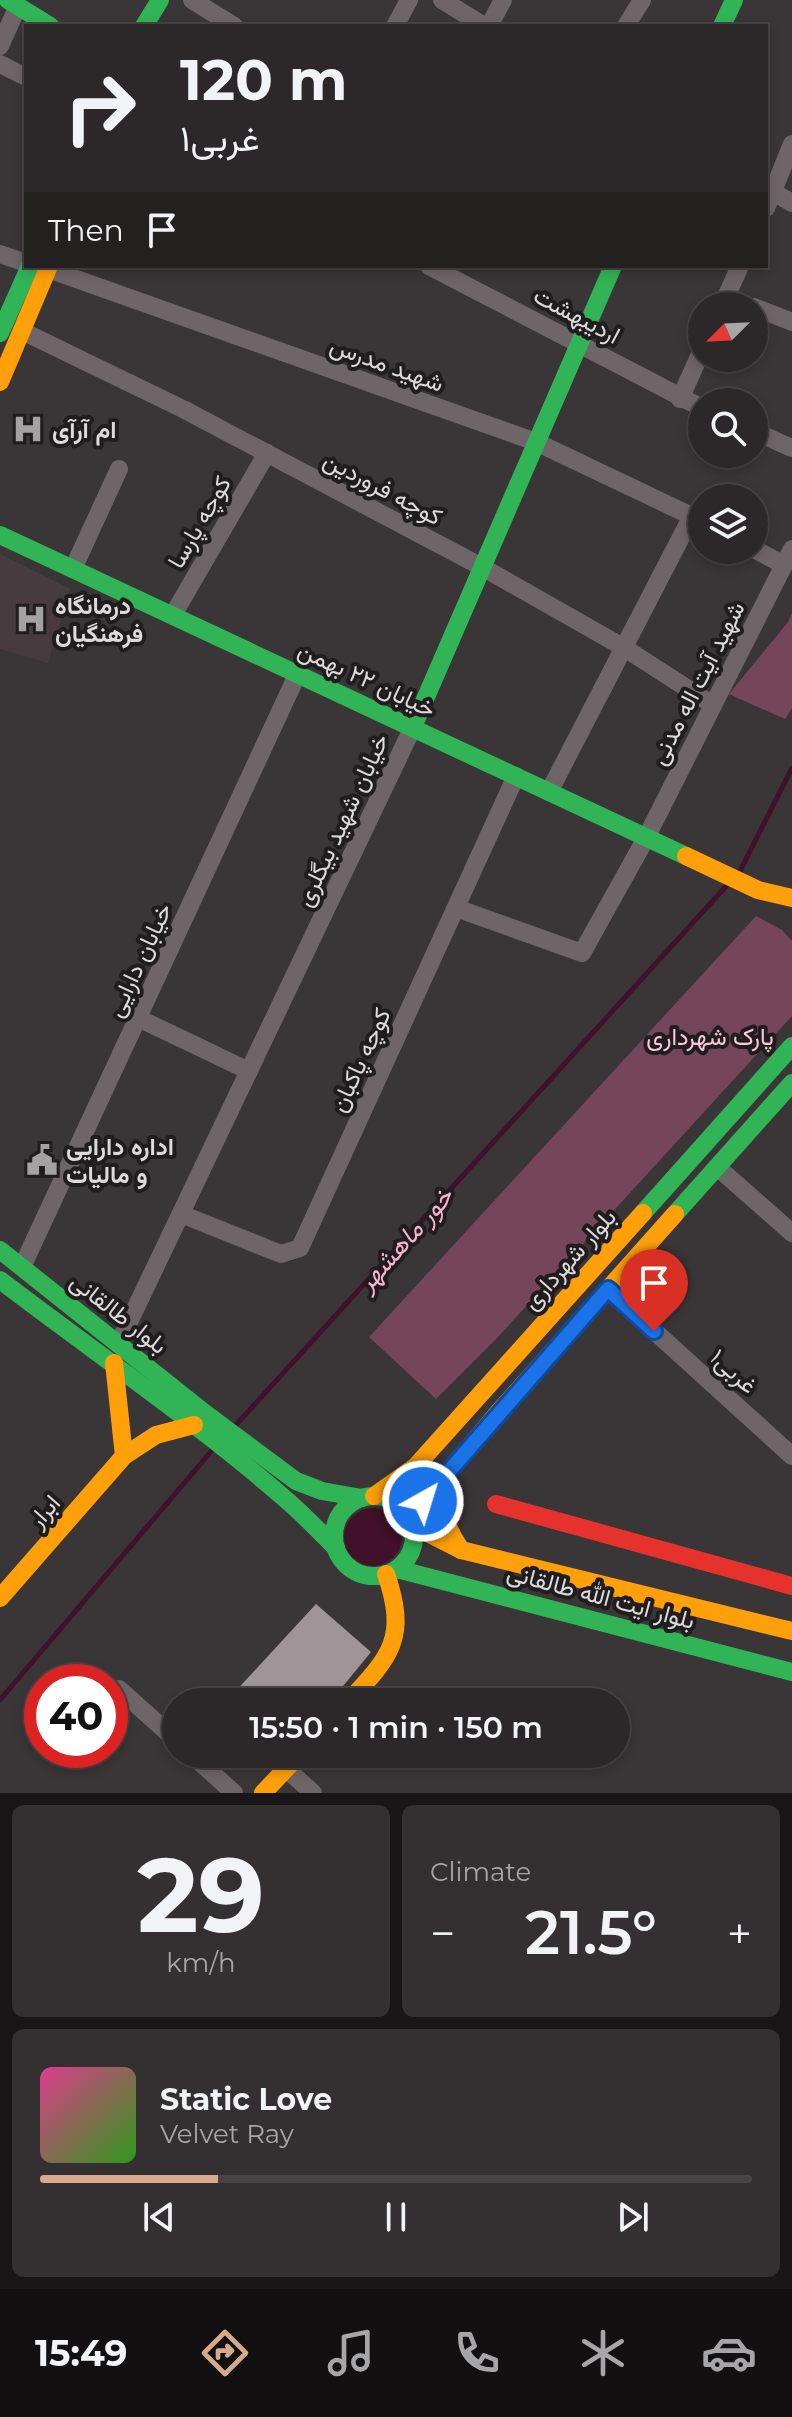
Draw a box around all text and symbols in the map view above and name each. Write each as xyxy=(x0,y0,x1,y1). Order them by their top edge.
text: 120 m xyxy=(180,46,348,114)
icon: right xyxy=(48,56,152,160)
text: ۱غربی xyxy=(180,116,260,160)
icon: arrive xyxy=(140,208,184,252)
text: Then xyxy=(48,212,124,249)
street label: اردیبهشت xyxy=(528,280,625,351)
north arrow xyxy=(688,292,768,372)
map controls xyxy=(688,292,768,564)
street label: شهید مدرس xyxy=(326,330,448,399)
button: search xyxy=(688,388,768,468)
hospital icon: ام آرآی xyxy=(11,412,45,446)
place label: ام آرآی xyxy=(52,415,117,446)
street label: کوچه فروردین xyxy=(318,445,447,533)
street label: کوچه پارسا xyxy=(161,471,239,574)
button: layers xyxy=(688,484,768,564)
place label: درمانگاه فرهنگیان xyxy=(55,591,143,649)
street label: شهید آیت اله مدنی xyxy=(643,596,752,770)
hospital icon: درمانگاه فرهنگیان xyxy=(14,602,48,636)
street label: خیابان ۲۲ بهمن xyxy=(293,634,440,724)
street label: خیابان شهید بیگلری xyxy=(289,729,396,912)
street label: خیابان دارایی xyxy=(100,898,179,1022)
street label: کوچه پاکبان xyxy=(323,1003,398,1117)
park label: پارک شهرداری xyxy=(646,1022,774,1053)
place label: اداره دارایی و مالیات xyxy=(66,1132,174,1190)
public building icon: اداره دارایی و مالیات xyxy=(25,1143,59,1177)
water label: خور ماهشهر xyxy=(349,1179,461,1299)
street label: بلوار شهرداری xyxy=(516,1203,623,1316)
pin xyxy=(620,1249,688,1331)
icon: arrive xyxy=(632,1261,676,1305)
street label: بلوار طالقانی xyxy=(64,1266,173,1361)
street label: ۱غربی xyxy=(704,1342,763,1400)
position arrow xyxy=(381,1459,465,1543)
street label: ابرار xyxy=(21,1489,67,1535)
street label: بلوار ایت الله طالقانی xyxy=(504,1557,698,1636)
speed limit sign: 40 xyxy=(24,1664,128,1768)
text: 15:50 · 1 min · 150 m xyxy=(249,1709,543,1746)
text: 29 xyxy=(137,1831,265,1958)
text: Climate xyxy=(430,1856,531,1888)
text: 21.5° xyxy=(525,1896,657,1969)
text: − xyxy=(430,1906,455,1960)
text: + xyxy=(727,1906,752,1960)
text: km/h xyxy=(166,1947,236,1979)
text: Static Love xyxy=(160,2081,332,2118)
text: Velvet Ray xyxy=(160,2118,294,2150)
icon: previous xyxy=(137,2195,181,2239)
icon: pause xyxy=(374,2195,418,2239)
icon: next xyxy=(611,2195,655,2239)
icon: directions xyxy=(197,2325,253,2381)
icon: music xyxy=(323,2325,379,2381)
icon: phone xyxy=(449,2325,505,2381)
icon: climate xyxy=(575,2325,631,2381)
icon: car xyxy=(701,2325,757,2381)
text: 15:49 xyxy=(35,2331,128,2375)

